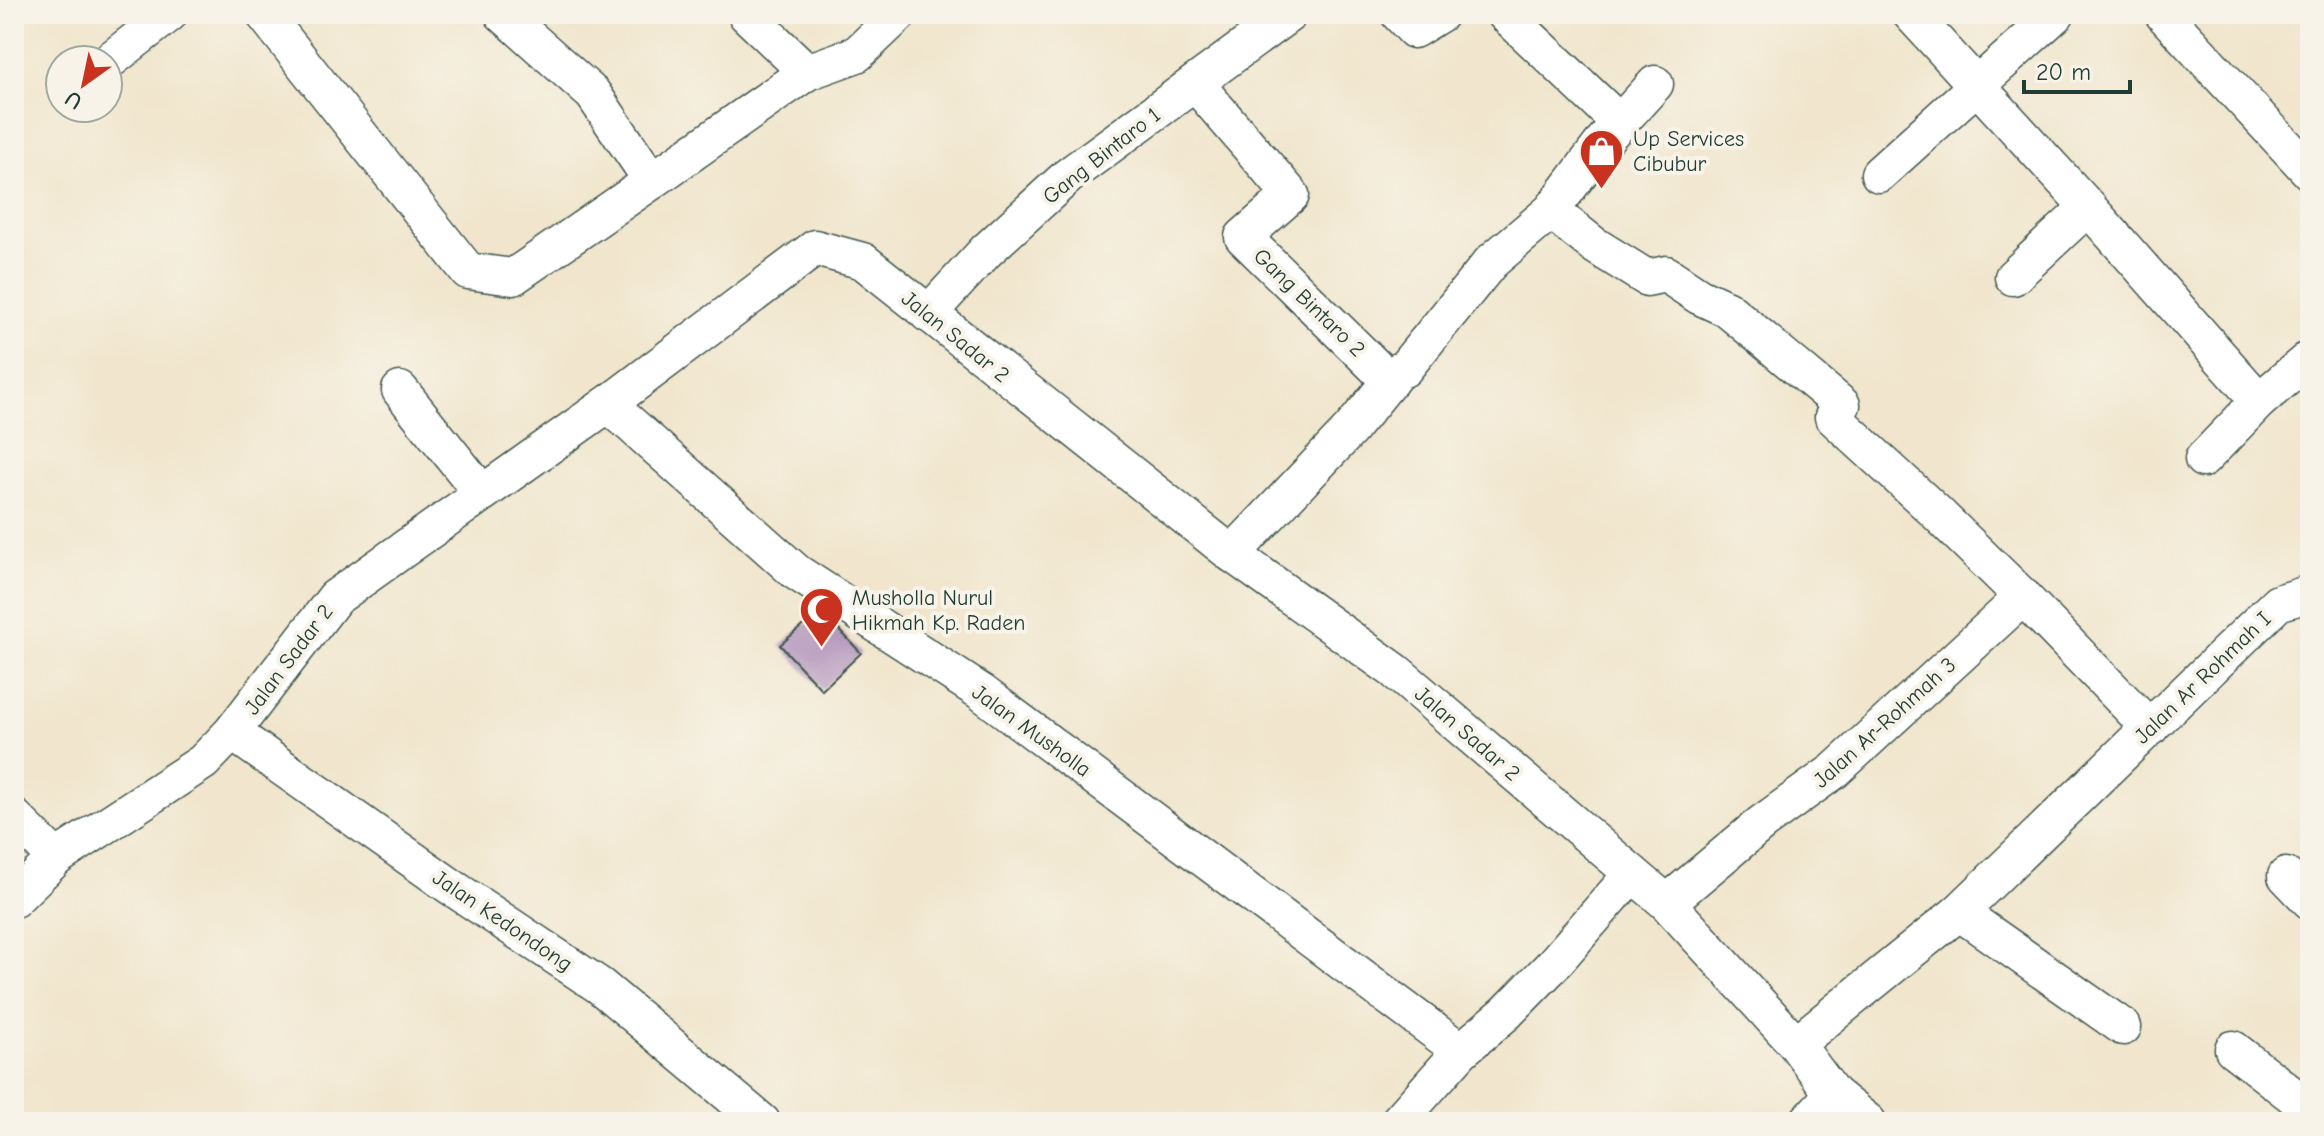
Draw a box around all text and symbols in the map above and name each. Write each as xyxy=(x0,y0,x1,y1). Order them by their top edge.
north arrow xyxy=(44,44,124,124)
scale bar xyxy=(2024,44,2130,94)
text: 20 m xyxy=(2036,58,2091,86)
text: U xyxy=(60,85,87,115)
street label: Gang Bintaro 1 xyxy=(1038,102,1166,210)
place label: Up Services Cibubur xyxy=(1633,126,1744,177)
shop icon: Up Services Cibubur xyxy=(1578,127,1626,190)
street label: Gang Bintaro 2 xyxy=(1248,243,1370,362)
street label: Jalan Sadar 2 xyxy=(896,285,1015,388)
place label: Musholla Nurul Hikmah Kp. Raden xyxy=(852,585,1025,636)
mosque icon: Musholla Nurul Hikmah Kp. Raden xyxy=(797,586,845,649)
street label: Jalan Sadar 2 xyxy=(239,599,339,720)
street label: Jalan Ar Rohmah I xyxy=(2129,606,2276,749)
street label: Jalan Ar-Rohmah 3 xyxy=(1808,652,1961,794)
street label: Jalan Musholla xyxy=(967,679,1096,783)
street label: Jalan Sadar 2 xyxy=(1409,681,1525,787)
street label: Jalan Kedondong xyxy=(428,864,577,977)

